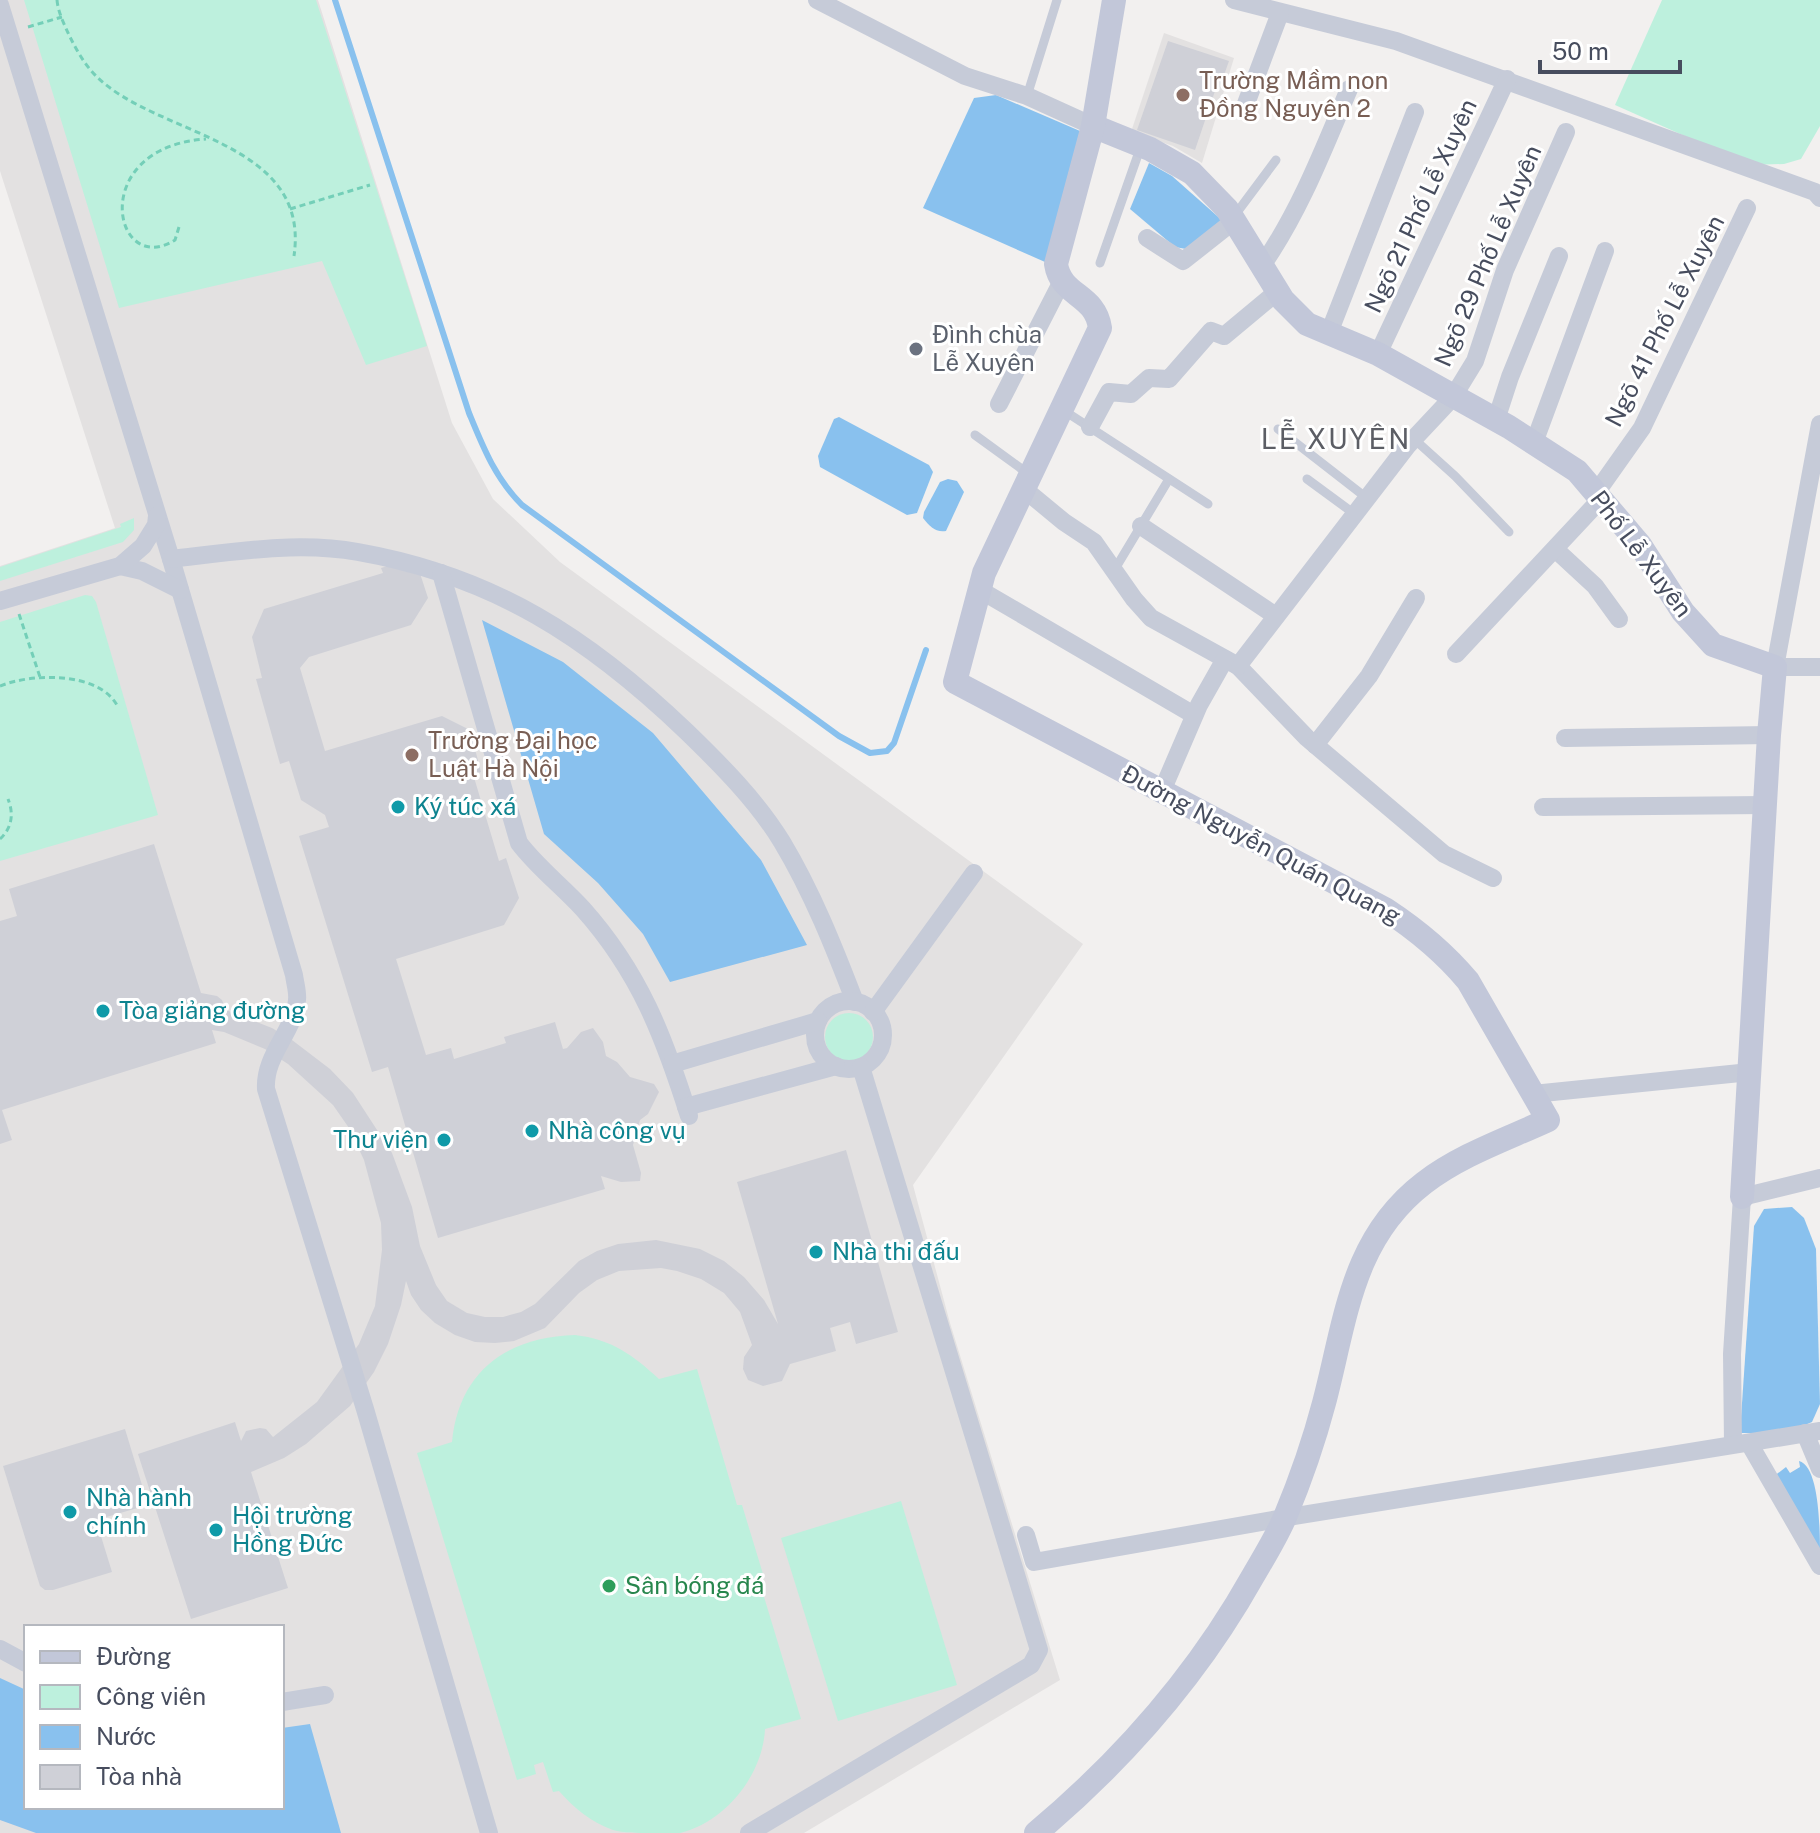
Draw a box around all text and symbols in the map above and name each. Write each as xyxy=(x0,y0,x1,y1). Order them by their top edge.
scale bar xyxy=(1540,24,1680,74)
text: 50 m xyxy=(1552,37,1609,65)
place label: Trường Mầm non Đồng Nguyên 2 xyxy=(1199,66,1388,122)
marker: Trường Mầm non Đồng Nguyên 2 xyxy=(1174,86,1192,104)
street label: Ngõ 21 Phố Lễ Xuyên xyxy=(1358,94,1482,317)
street label: Ngõ 29 Phố Lễ Xuyên xyxy=(1428,141,1546,371)
street label: Ngõ 41 Phố Lễ Xuyên xyxy=(1599,210,1730,431)
place label: Đình chùa Lễ Xuyên xyxy=(932,320,1042,376)
marker: Đình chùa Lễ Xuyên xyxy=(907,340,925,358)
district label: LỄ XUYÊN xyxy=(1261,419,1411,455)
street label: Phố Lễ Xuyên xyxy=(1585,485,1698,622)
place label: Trường Đại học Luật Hà Nội xyxy=(428,726,598,782)
marker: Trường Đại học Luật Hà Nội xyxy=(403,746,421,764)
street label: Đường Nguyễn Quán Quang xyxy=(1117,758,1406,930)
place label: Ký túc xá xyxy=(414,792,516,820)
marker: Ký túc xá xyxy=(389,798,407,816)
place label: Tòa giảng đường xyxy=(119,996,306,1024)
marker: Tòa giảng đường xyxy=(94,1002,112,1020)
place label: Nhà công vụ xyxy=(548,1116,686,1144)
marker: Nhà công vụ xyxy=(523,1122,541,1140)
place label: Thư viện xyxy=(333,1125,428,1153)
marker: Thư viện xyxy=(435,1131,453,1149)
place label: Nhà thi đấu xyxy=(832,1237,960,1265)
marker: Nhà thi đấu xyxy=(807,1243,825,1261)
place label: Nhà hành chính xyxy=(86,1483,192,1539)
place label: Hội trường Hồng Đức xyxy=(232,1501,353,1557)
marker: Nhà hành chính xyxy=(61,1503,79,1521)
marker: Hội trường Hồng Đức xyxy=(207,1521,225,1539)
place label: Sân bóng đá xyxy=(625,1571,764,1599)
marker: Sân bóng đá xyxy=(600,1577,618,1595)
legend xyxy=(24,1625,284,1809)
text: Đường xyxy=(96,1642,171,1670)
text: Công viên xyxy=(96,1682,206,1710)
text: Nước xyxy=(96,1722,156,1750)
text: Tòa nhà xyxy=(96,1762,182,1790)

